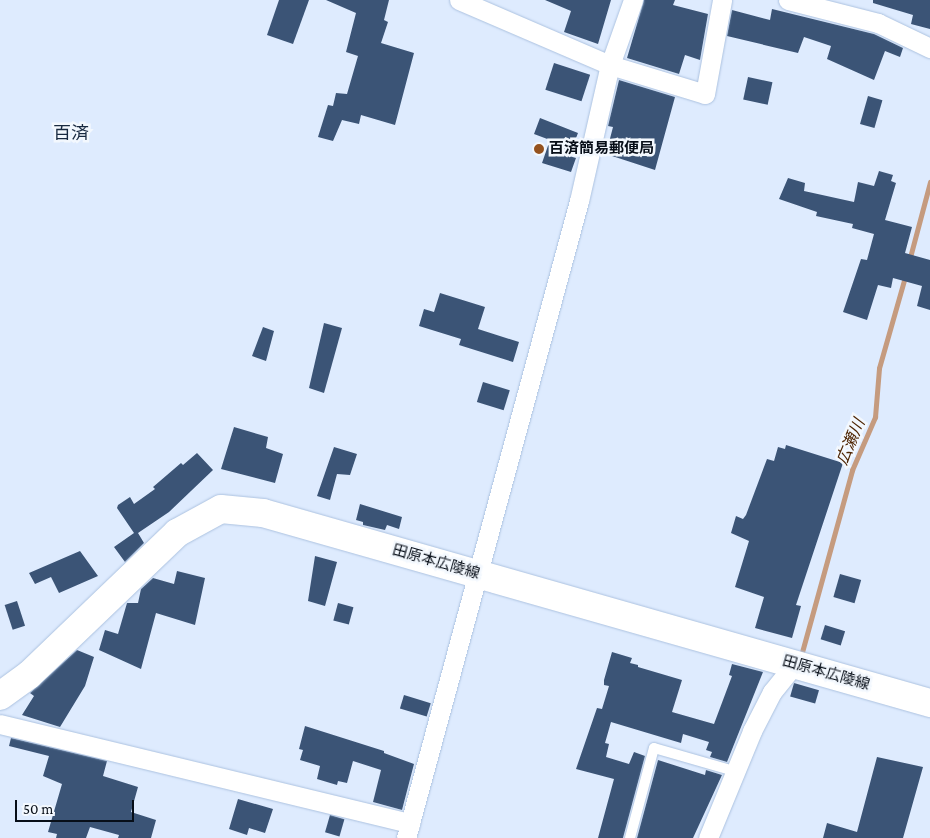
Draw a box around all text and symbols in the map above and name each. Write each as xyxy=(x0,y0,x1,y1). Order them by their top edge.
district label: 百済 xyxy=(53,122,89,144)
place label: 百済簡易郵便局 xyxy=(549,140,654,158)
marker: 百済簡易郵便局 xyxy=(533,143,545,155)
water label: 広瀬川 xyxy=(833,416,869,468)
street label: 田原本広陵線 xyxy=(390,541,482,583)
street label: 田原本広陵線 xyxy=(780,652,872,694)
scale bar xyxy=(18,790,136,822)
text: 50 m xyxy=(23,801,53,817)

